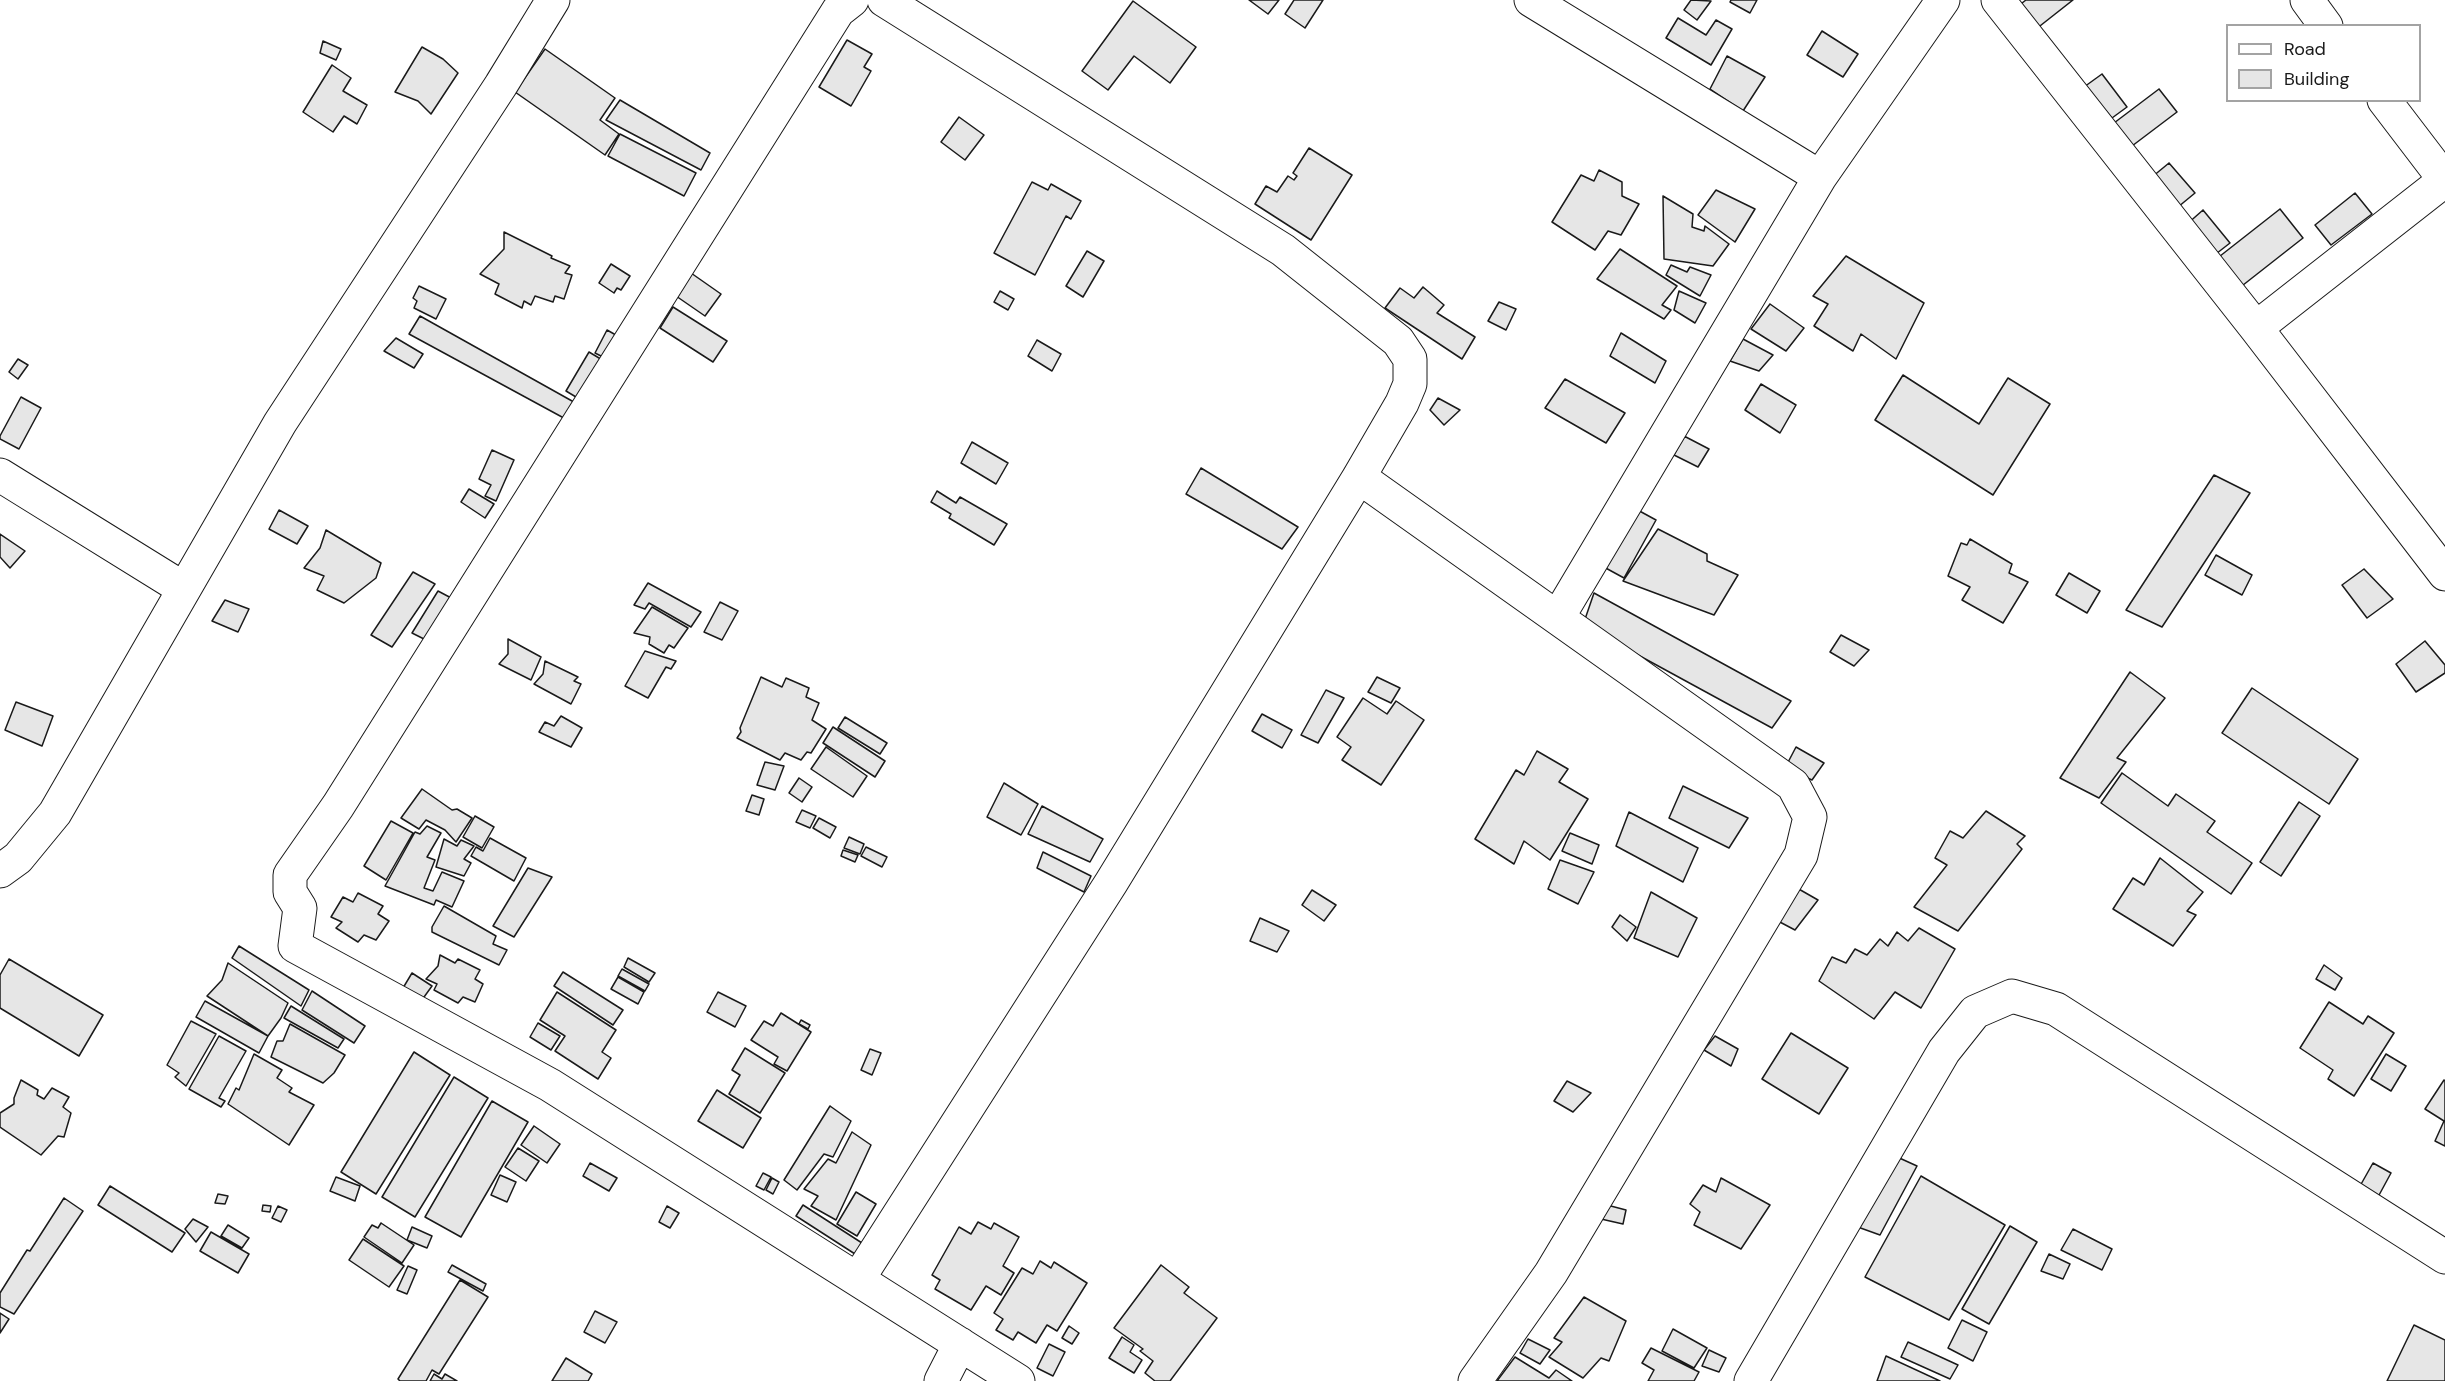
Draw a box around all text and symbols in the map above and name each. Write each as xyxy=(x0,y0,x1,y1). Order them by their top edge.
legend xyxy=(2226,24,2421,102)
text: Road xyxy=(2284,37,2326,61)
text: Building xyxy=(2284,67,2349,91)

